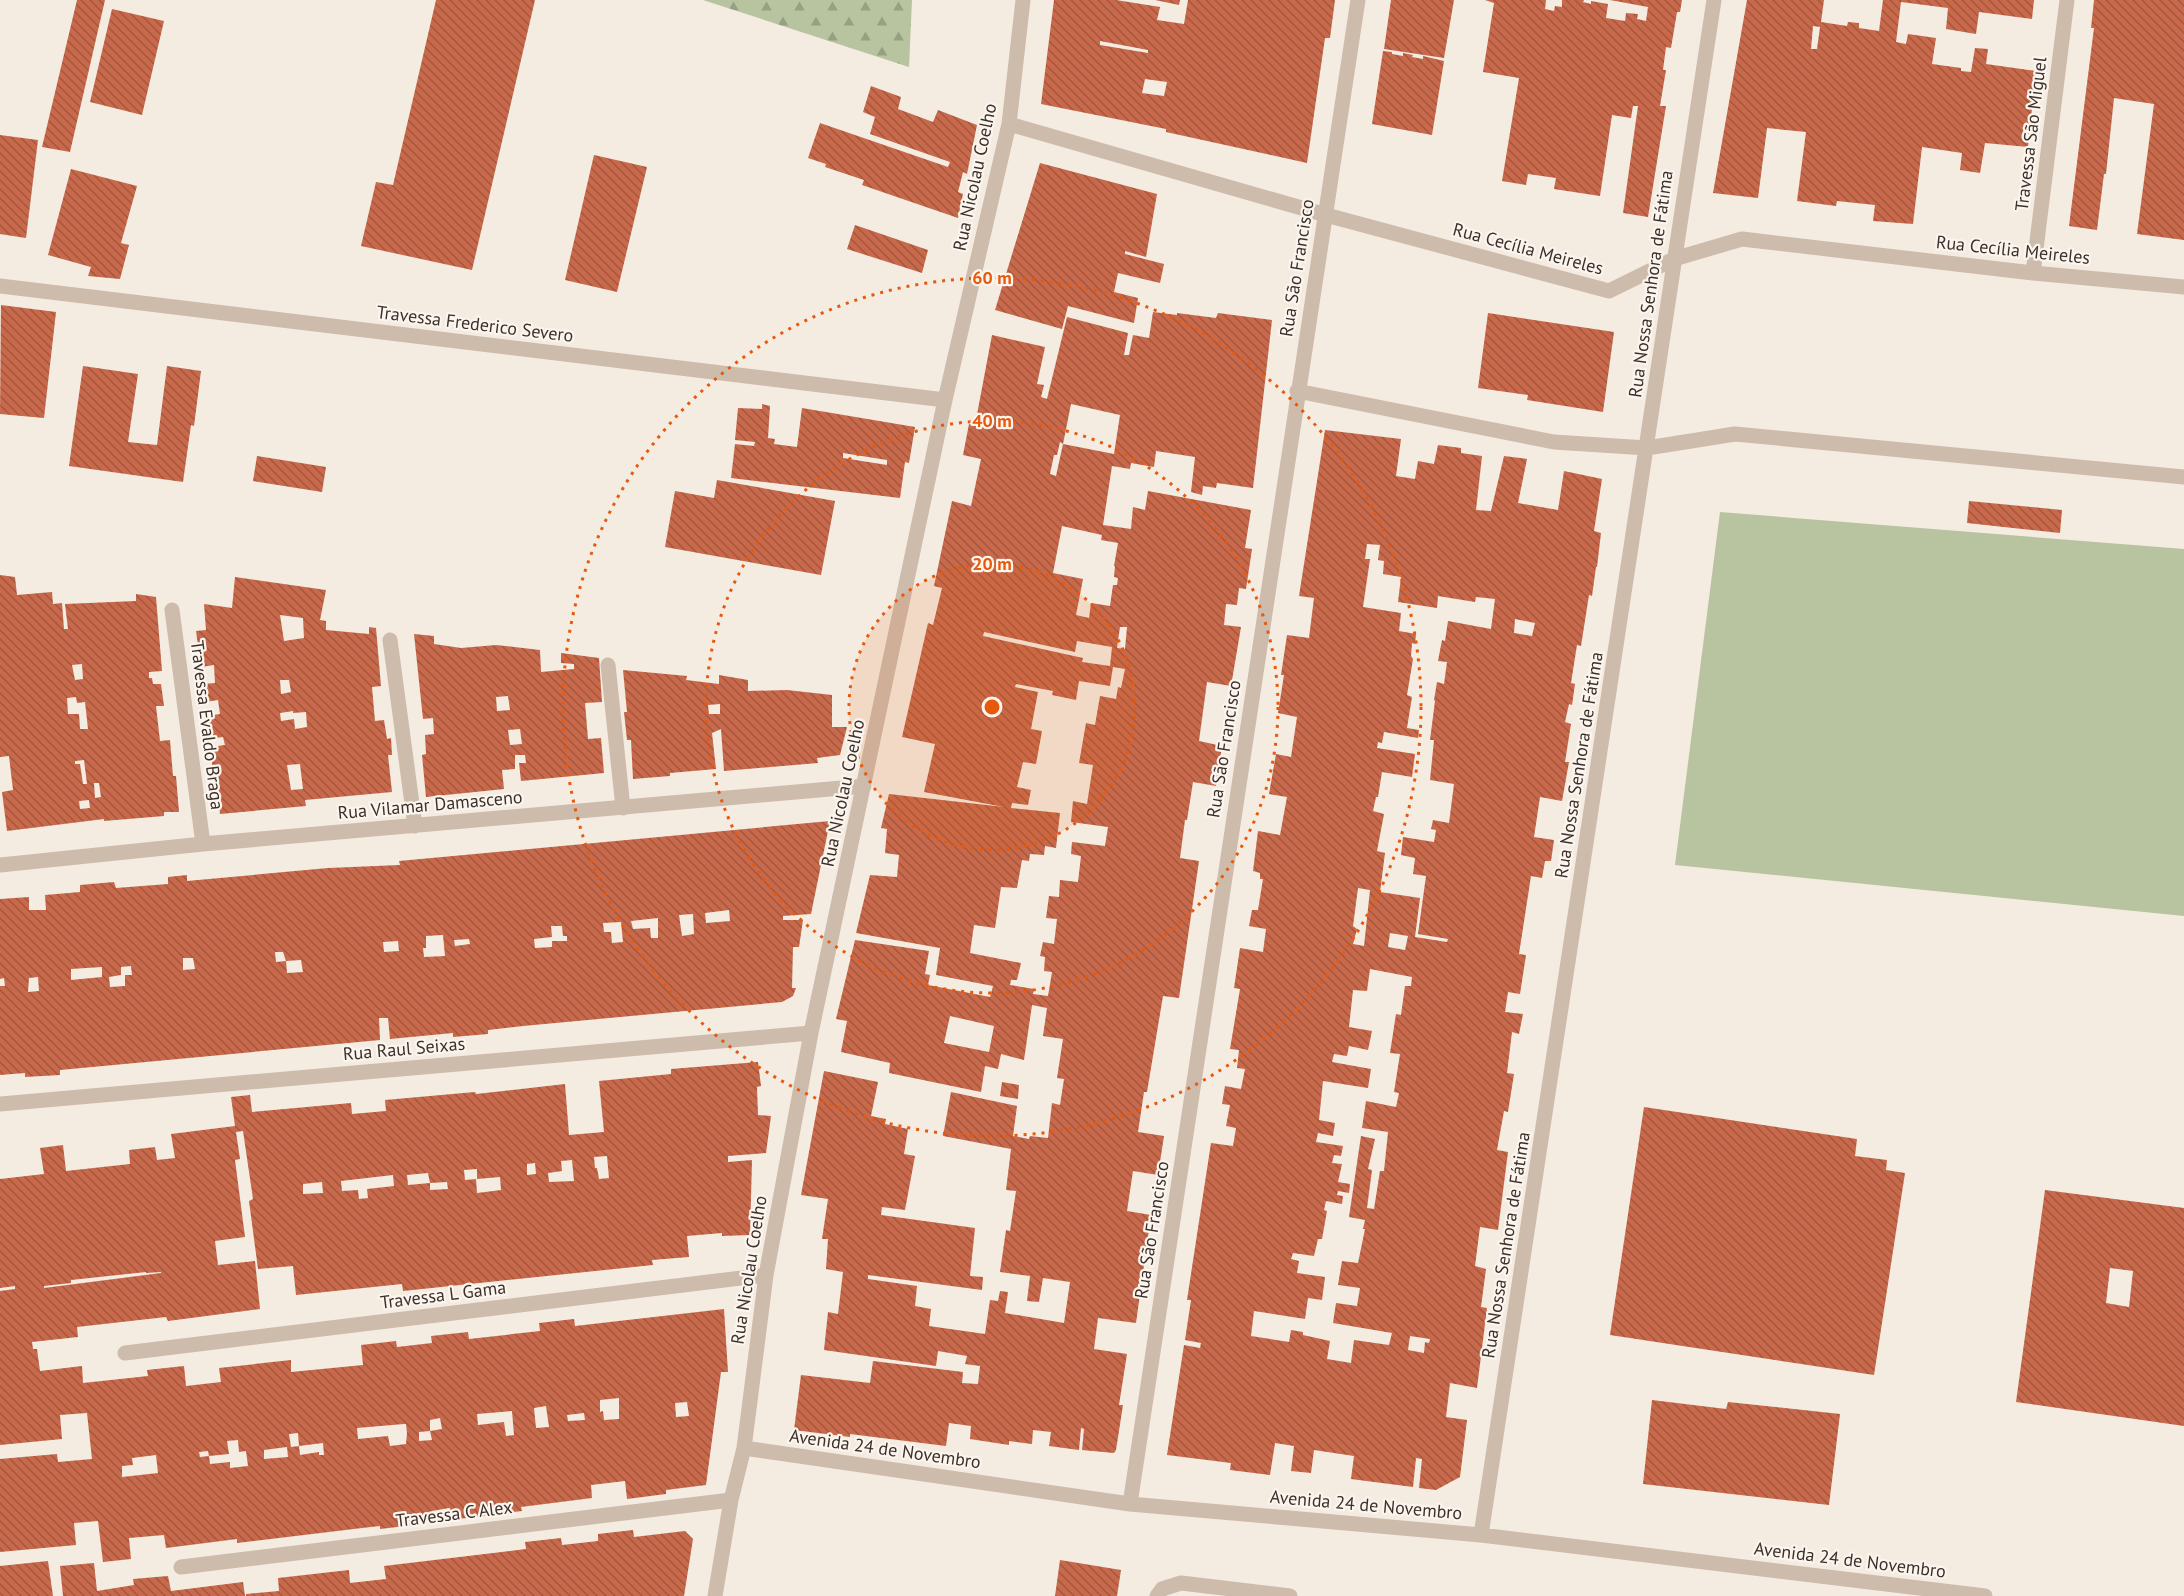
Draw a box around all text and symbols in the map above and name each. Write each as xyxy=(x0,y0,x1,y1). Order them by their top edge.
street label: Travessa São Miguel xyxy=(2010,55,2051,212)
street label: Rua Nicolau Coelho xyxy=(948,101,1001,253)
street label: Rua Nossa Senhora de Fátima xyxy=(1623,169,1678,399)
street label: Rua São Francisco xyxy=(1274,197,1319,338)
street label: Rua Cecília Meireles xyxy=(1450,217,1606,280)
street label: Rua Cecília Meireles xyxy=(1935,230,2091,269)
text: 60 m xyxy=(972,266,1012,289)
street label: Travessa Frederico Severo xyxy=(375,300,575,347)
text: 40 m xyxy=(972,409,1012,432)
text: 20 m xyxy=(972,552,1012,575)
street label: Travessa Evaldo Braga xyxy=(186,639,229,811)
street label: Rua Nossa Senhora de Fátima xyxy=(1549,650,1608,880)
street label: Rua São Francisco xyxy=(1201,678,1246,819)
centre of rings xyxy=(982,697,1002,717)
street label: Rua Nicolau Coelho xyxy=(816,717,869,869)
street label: Rua Vilamar Damasceno xyxy=(337,785,523,824)
street label: Rua Raul Seixas xyxy=(342,1032,466,1065)
street label: Rua Nossa Senhora de Fátima xyxy=(1476,1130,1535,1360)
street label: Rua São Francisco xyxy=(1129,1159,1174,1300)
street label: Rua Nicolau Coelho xyxy=(725,1194,772,1346)
street label: Travessa L Gama xyxy=(379,1275,507,1314)
street label: Avenida 24 de Novembro xyxy=(788,1424,982,1473)
street label: Avenida 24 de Novembro xyxy=(1269,1485,1463,1524)
street label: Travessa C Alex xyxy=(394,1495,514,1532)
street label: Avenida 24 de Novembro xyxy=(1753,1536,1947,1583)

